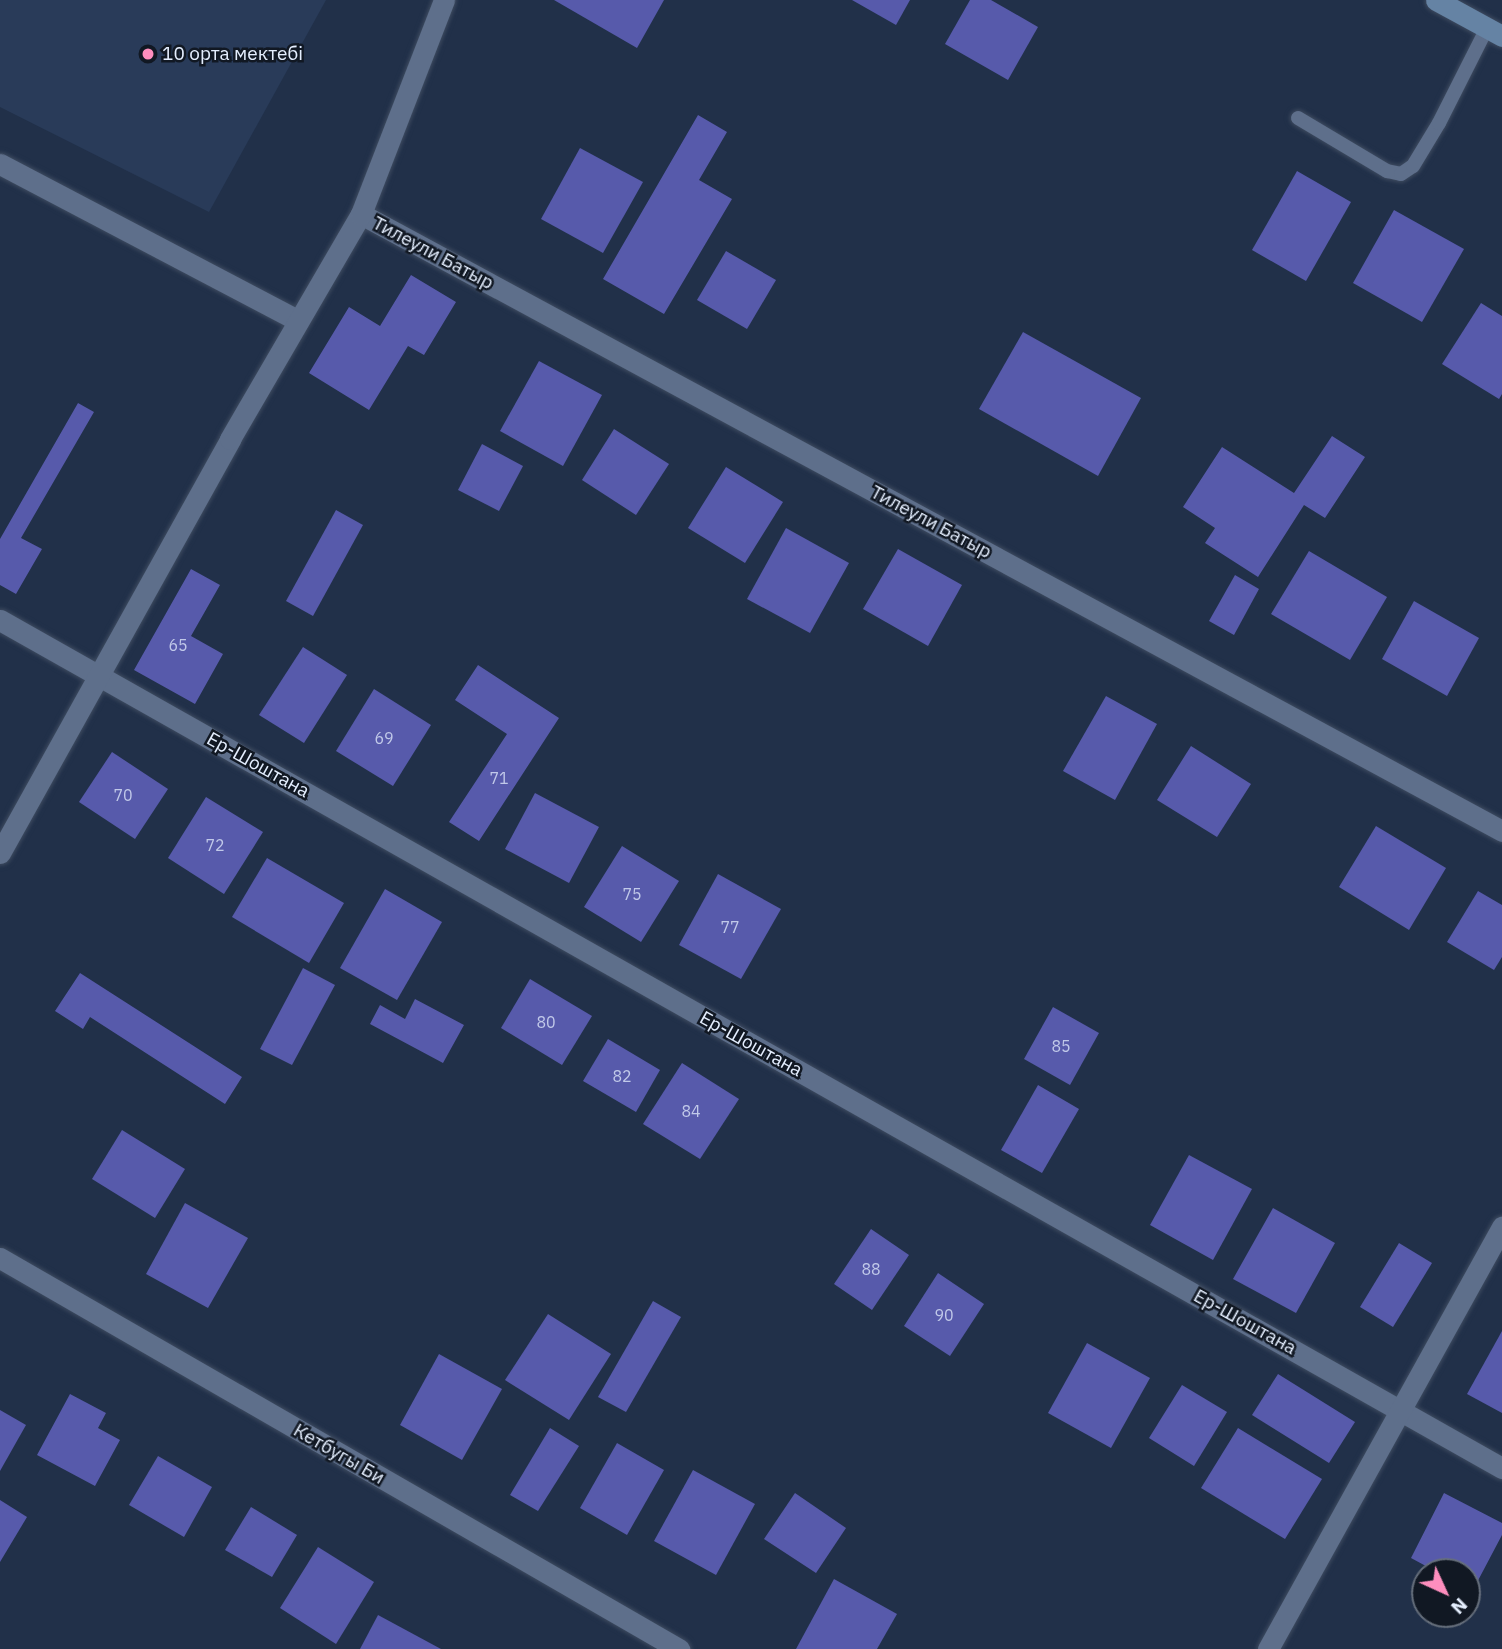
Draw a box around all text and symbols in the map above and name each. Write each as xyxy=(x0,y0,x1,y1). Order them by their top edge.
place label: 10 орта мектебі xyxy=(162,43,303,65)
marker: 10 орта мектебі xyxy=(140,46,156,62)
street label: Тилеули Батыр xyxy=(369,212,497,294)
street label: Тилеули Батыр xyxy=(867,481,995,563)
house number: 65 xyxy=(168,635,188,655)
street label: Ер-Шоштана xyxy=(203,727,313,803)
house number: 69 xyxy=(374,728,394,748)
house number: 71 xyxy=(489,768,509,788)
house number: 70 xyxy=(113,785,133,805)
house number: 72 xyxy=(205,835,225,855)
house number: 75 xyxy=(622,884,642,904)
house number: 77 xyxy=(720,917,740,937)
street label: Ер-Шоштана xyxy=(696,1006,806,1082)
house number: 80 xyxy=(536,1012,556,1032)
house number: 85 xyxy=(1051,1036,1071,1056)
house number: 82 xyxy=(612,1066,632,1086)
house number: 84 xyxy=(681,1101,701,1121)
house number: 88 xyxy=(861,1259,881,1279)
street label: Ер-Шоштана xyxy=(1190,1284,1300,1360)
house number: 90 xyxy=(934,1305,954,1325)
street label: Кетбугы Би xyxy=(289,1419,389,1489)
north arrow xyxy=(1411,1558,1481,1628)
text: N xyxy=(1446,1593,1473,1620)

